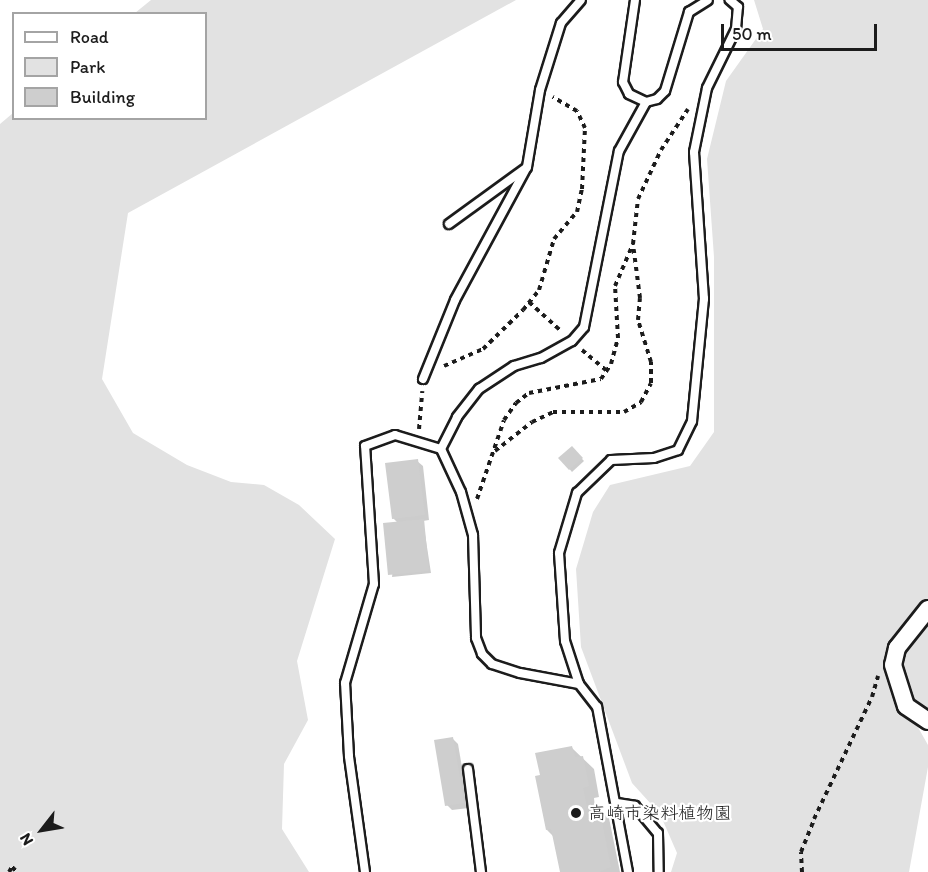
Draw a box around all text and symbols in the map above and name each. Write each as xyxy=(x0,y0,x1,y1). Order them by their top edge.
legend xyxy=(12,12,207,120)
scale bar xyxy=(724,12,880,50)
text: 50 m xyxy=(732,23,772,45)
text: Road xyxy=(70,26,109,48)
text: Park xyxy=(70,56,105,78)
text: Building xyxy=(70,86,135,108)
north arrow xyxy=(12,800,72,860)
place label: 高崎市染料植物園 xyxy=(588,802,732,824)
marker: 高崎市染料植物園 xyxy=(569,806,583,820)
text: N xyxy=(15,830,37,849)

